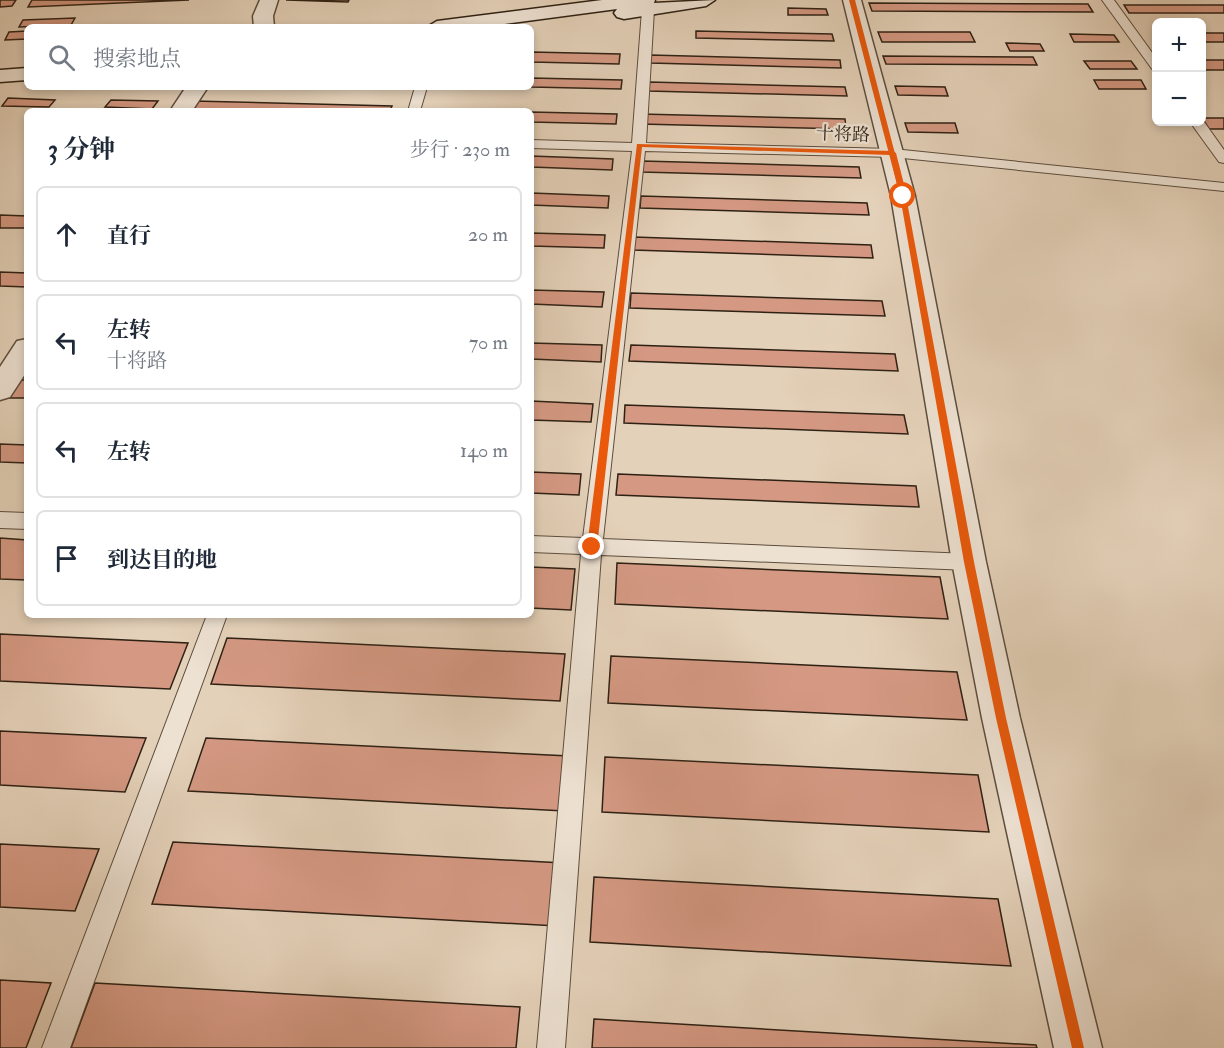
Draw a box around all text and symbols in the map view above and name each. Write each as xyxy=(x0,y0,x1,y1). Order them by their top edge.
map controls xyxy=(1152,18,1206,126)
button: + xyxy=(1152,18,1206,72)
search box xyxy=(24,24,534,90)
icon: search xyxy=(45,41,78,74)
text: 搜索地点 xyxy=(93,45,181,73)
button: − xyxy=(1152,72,1206,126)
street label: 十将路 xyxy=(816,122,870,147)
text: 3 分钟 xyxy=(48,134,115,166)
text: 步行 · 230 m xyxy=(410,137,510,162)
route start xyxy=(889,182,915,208)
icon: ahead xyxy=(50,218,83,251)
text: 直行 xyxy=(107,222,151,250)
text: 20 m xyxy=(468,222,508,247)
text: 左转 xyxy=(107,316,151,344)
icon: left xyxy=(50,326,83,359)
text: 70 m xyxy=(469,330,508,355)
text: 十将路 xyxy=(107,348,167,373)
icon: left xyxy=(50,434,83,467)
text: 左转 xyxy=(107,438,151,466)
text: 140 m xyxy=(460,438,508,463)
route end xyxy=(578,533,604,559)
icon: arrive xyxy=(50,542,83,575)
text: 到达目的地 xyxy=(107,546,217,574)

